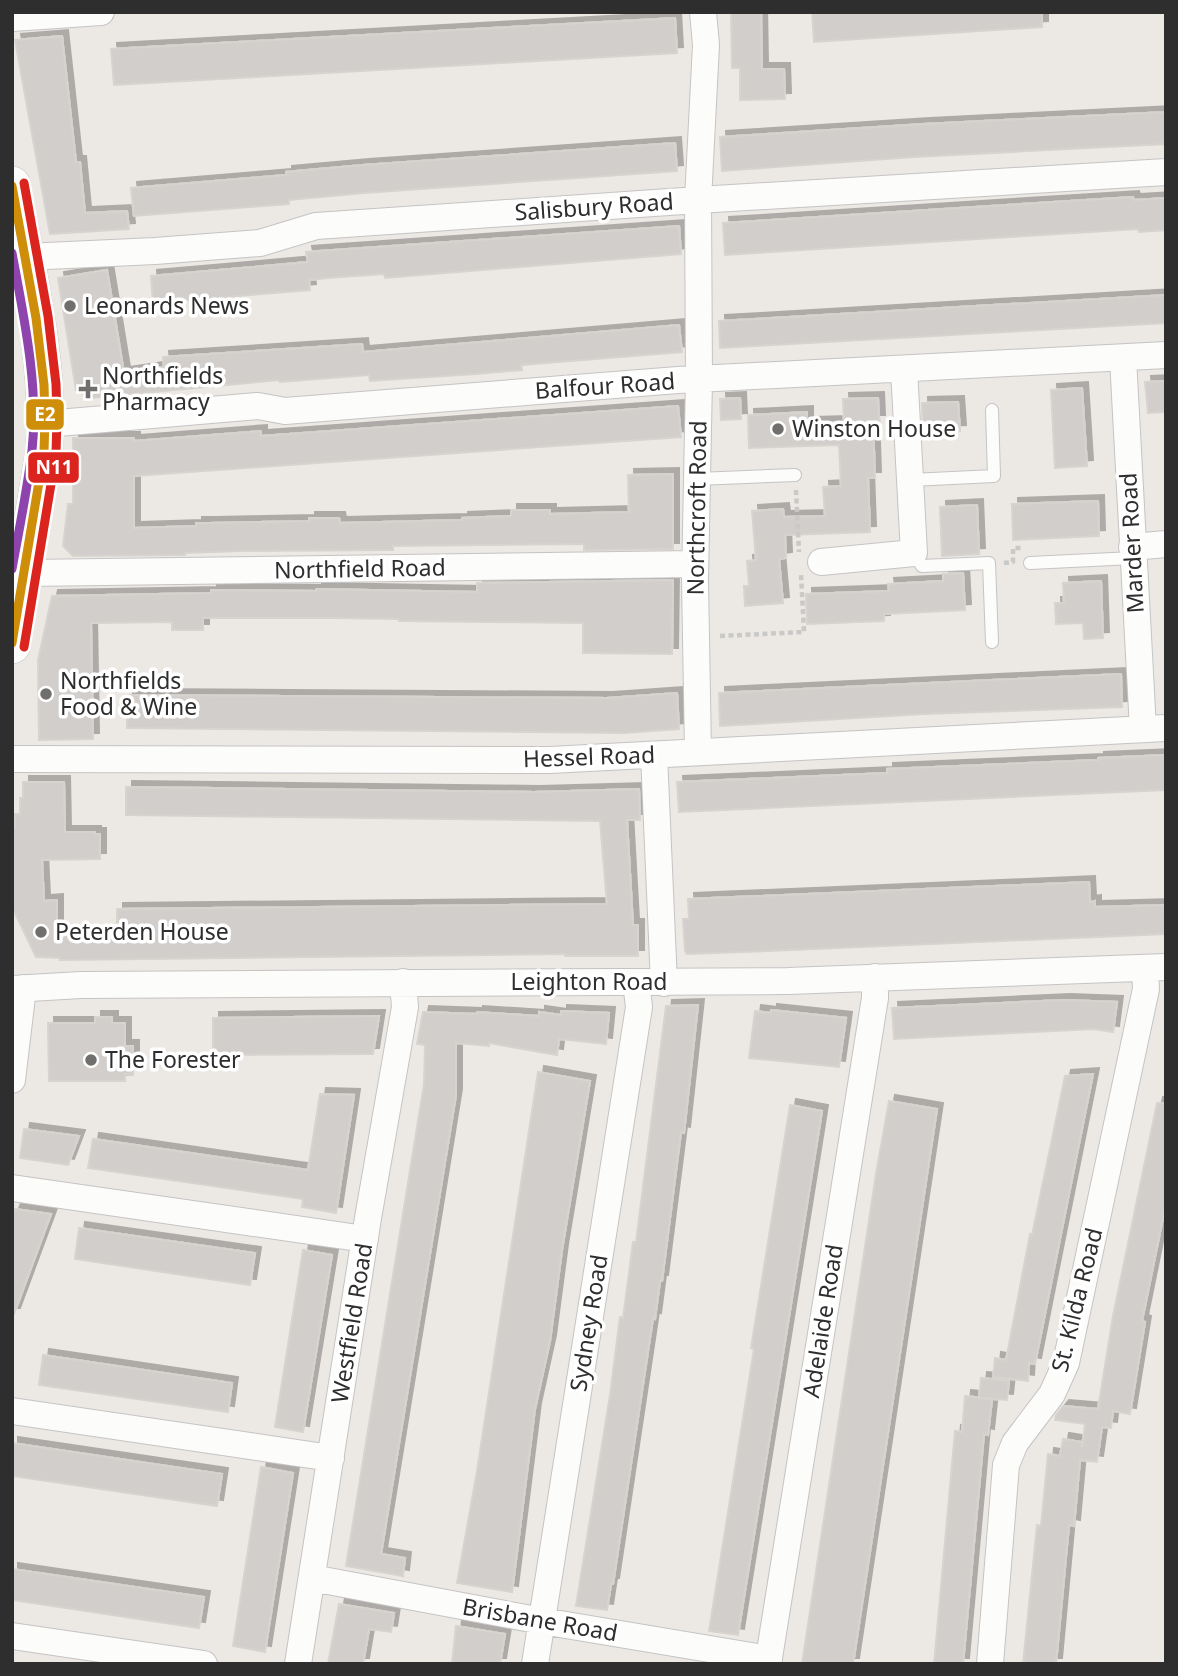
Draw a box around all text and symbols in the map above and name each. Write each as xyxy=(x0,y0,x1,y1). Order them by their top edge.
street label: Salisbury Road xyxy=(513,184,674,228)
place label: Leonards News xyxy=(84,289,249,321)
marker: Leonards News xyxy=(62,298,78,314)
place label: Northfields Pharmacy xyxy=(102,359,223,417)
street label: Balfour Road xyxy=(534,364,676,406)
marker: Northfields Pharmacy xyxy=(80,381,96,397)
line badge: E2 xyxy=(25,398,65,431)
text: E2 xyxy=(34,401,56,427)
place label: Winston House xyxy=(792,412,956,444)
street label: Northcroft Road xyxy=(678,420,714,596)
marker: Winston House xyxy=(770,421,786,437)
line badge: N11 xyxy=(27,451,80,484)
text: N11 xyxy=(35,454,73,480)
street label: Marder Road xyxy=(1111,472,1151,614)
street label: Northfield Road xyxy=(274,551,446,585)
place label: Northfields Food & Wine xyxy=(60,664,197,722)
marker: Northfields Food & Wine xyxy=(38,686,54,702)
street label: Hessel Road xyxy=(522,738,656,774)
place label: Peterden House xyxy=(55,915,229,947)
marker: Peterden House xyxy=(33,924,49,940)
street label: Leighton Road xyxy=(511,965,668,997)
place label: The Forester xyxy=(105,1043,241,1075)
marker: The Forester xyxy=(83,1052,99,1068)
street label: St. Kilda Road xyxy=(1043,1224,1109,1375)
street label: Westfield Road xyxy=(323,1241,379,1405)
street label: Adelaide Road xyxy=(794,1242,850,1400)
street label: Sydney Road xyxy=(561,1252,615,1394)
street label: Brisbane Road xyxy=(460,1590,620,1648)

